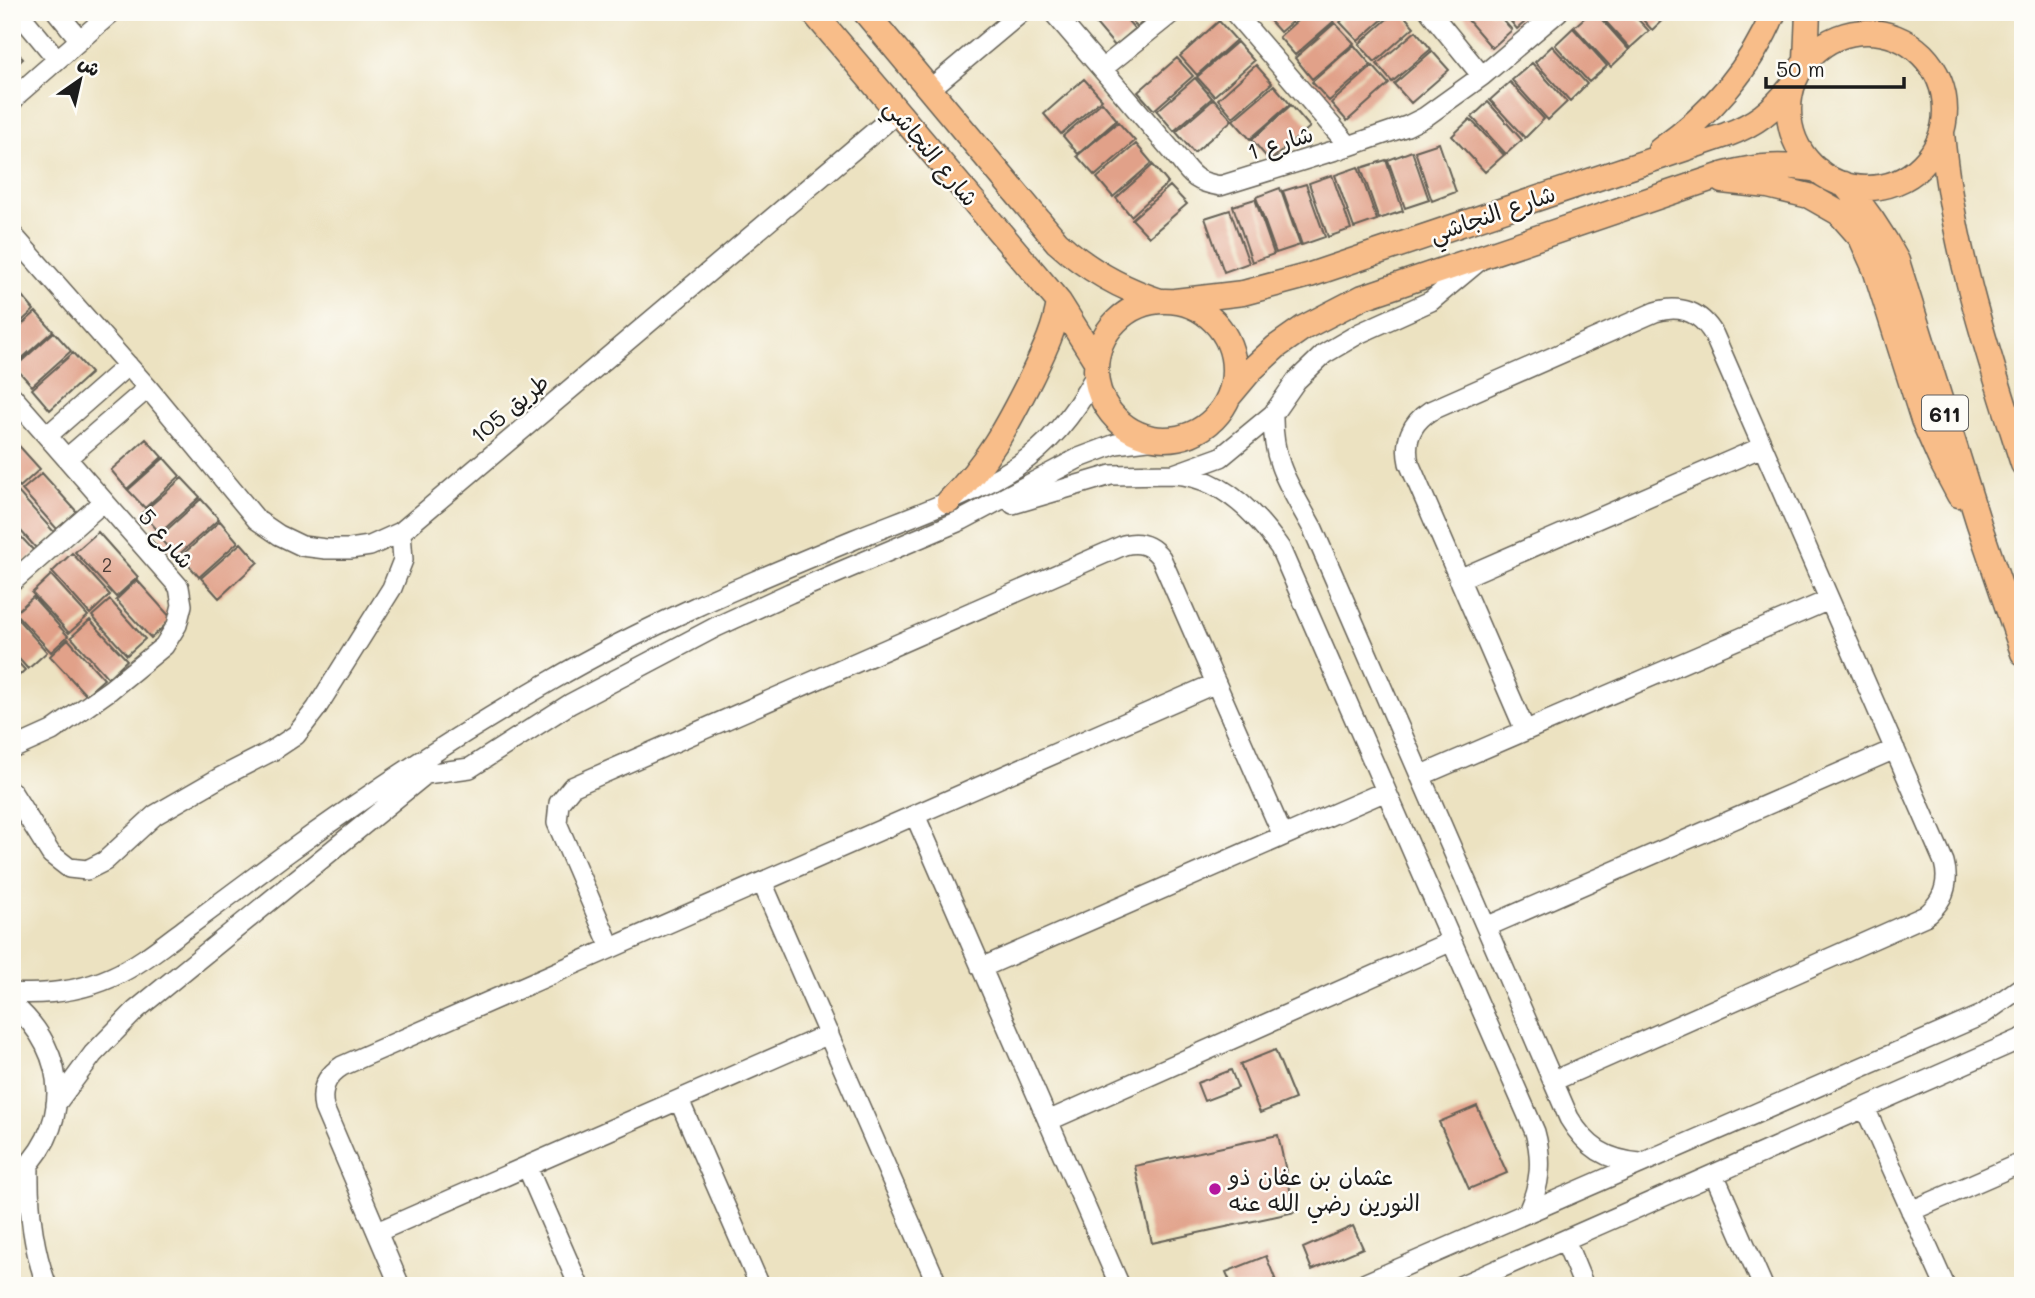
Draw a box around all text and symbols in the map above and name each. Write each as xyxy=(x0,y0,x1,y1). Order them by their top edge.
north arrow xyxy=(46,46,116,116)
scale bar xyxy=(1766,46,1904,90)
text: ش xyxy=(74,49,106,82)
text: 50 m xyxy=(1776,55,1825,82)
street label: شارع النجاشي xyxy=(873,92,986,216)
street label: شارع 1 xyxy=(1243,118,1317,168)
street label: شارع النجاشي xyxy=(1425,177,1561,255)
street label: طريق 105 xyxy=(464,366,554,450)
road number: 611 xyxy=(1922,396,1968,430)
street label: شارع 5 xyxy=(131,502,201,576)
house number: 2 xyxy=(102,552,112,577)
place label: عثمان بن عفان ذو النورين رضي الله عنه xyxy=(1227,1161,1420,1224)
marker: عثمان بن عفان ذو النورين رضي الله عنه xyxy=(1207,1181,1223,1197)

